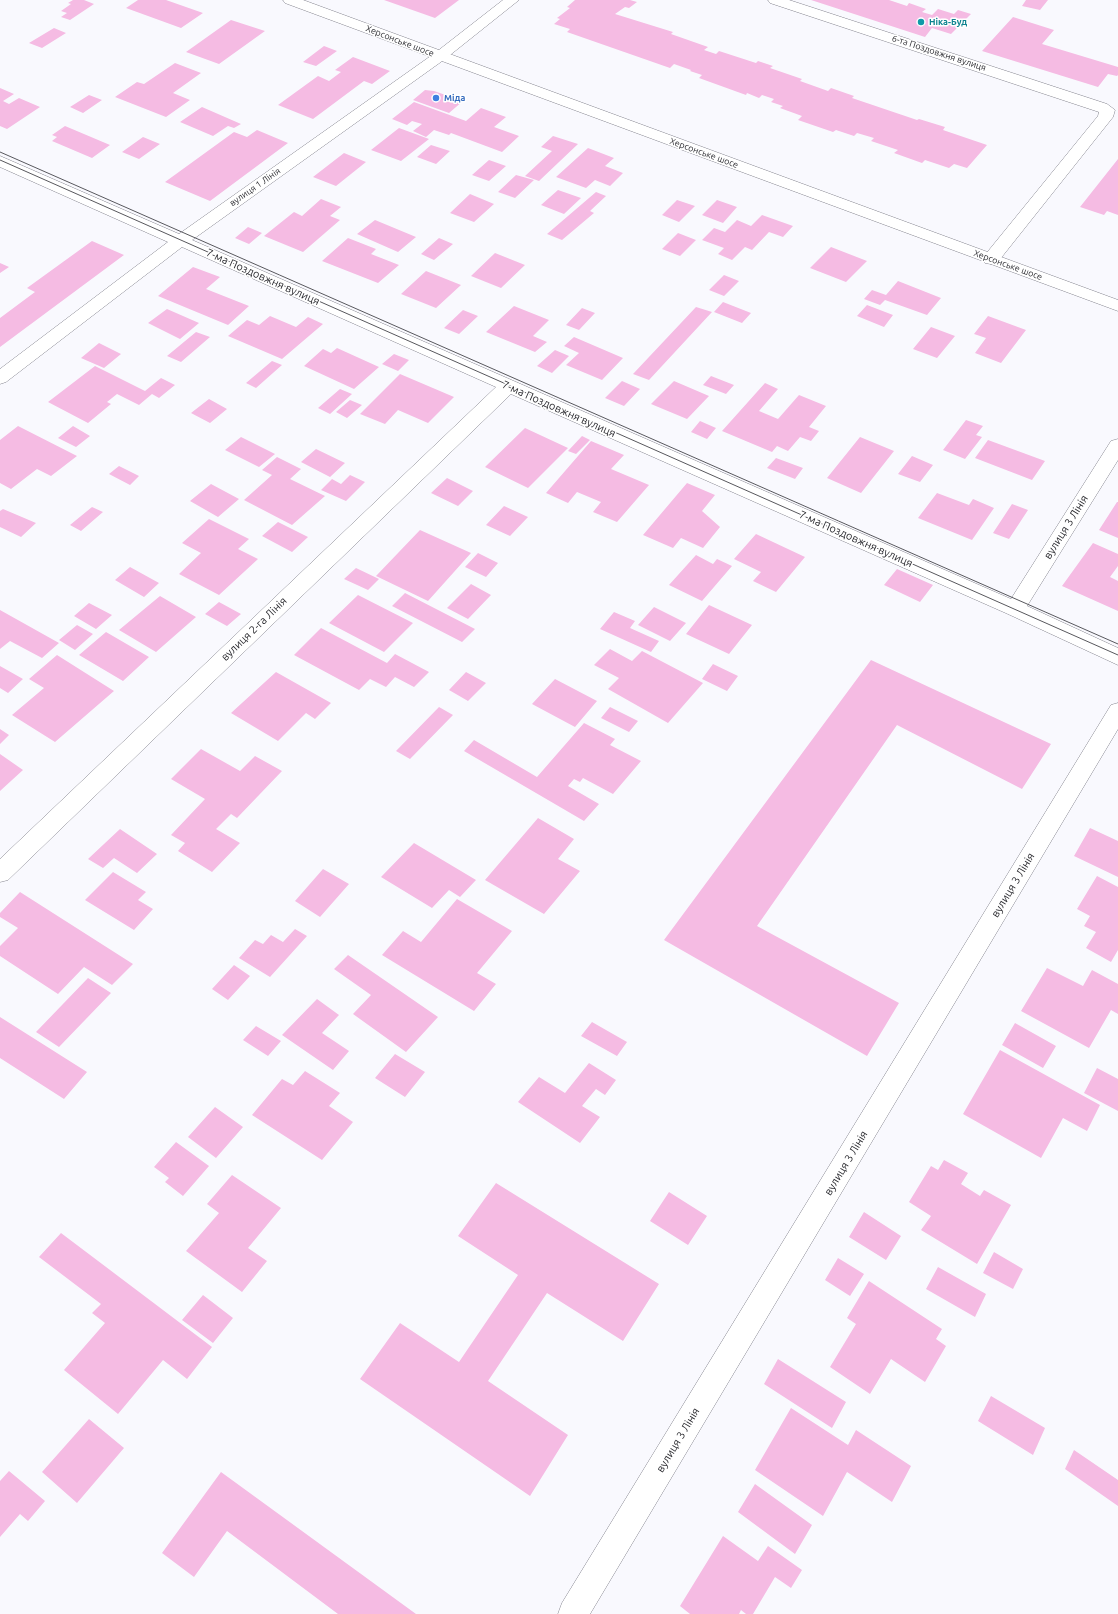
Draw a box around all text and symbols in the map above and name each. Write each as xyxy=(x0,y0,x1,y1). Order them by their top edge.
marker: Ніка-Буд xyxy=(916,17,926,27)
place label: Ніка-Буд xyxy=(929,17,967,27)
street label: Херсонське шосе xyxy=(364,23,436,59)
street label: 6-та Поздовжня вулиця xyxy=(891,33,987,73)
marker: Міда xyxy=(431,93,441,103)
place label: Міда xyxy=(444,93,465,103)
street label: Херсонське шосе xyxy=(668,136,740,170)
street label: вулиця 1 Лінія xyxy=(227,165,283,209)
street label: 7-ма Поздовжня вулиця xyxy=(204,246,322,308)
street label: Херсонське шосе xyxy=(972,248,1044,282)
street label: 7-ма Поздовжня вулиця xyxy=(500,378,618,440)
street label: вулиця 3 Лінія xyxy=(1041,493,1091,561)
street label: 7-ма Поздовжня вулиця xyxy=(797,508,915,570)
street label: вулиця 2-га Лінія xyxy=(218,594,290,664)
street label: вулиця 3 Лінія xyxy=(989,850,1037,920)
street label: вулиця 3 Лінія xyxy=(822,1128,870,1198)
street label: вулиця 3 Лінія xyxy=(654,1405,702,1475)

